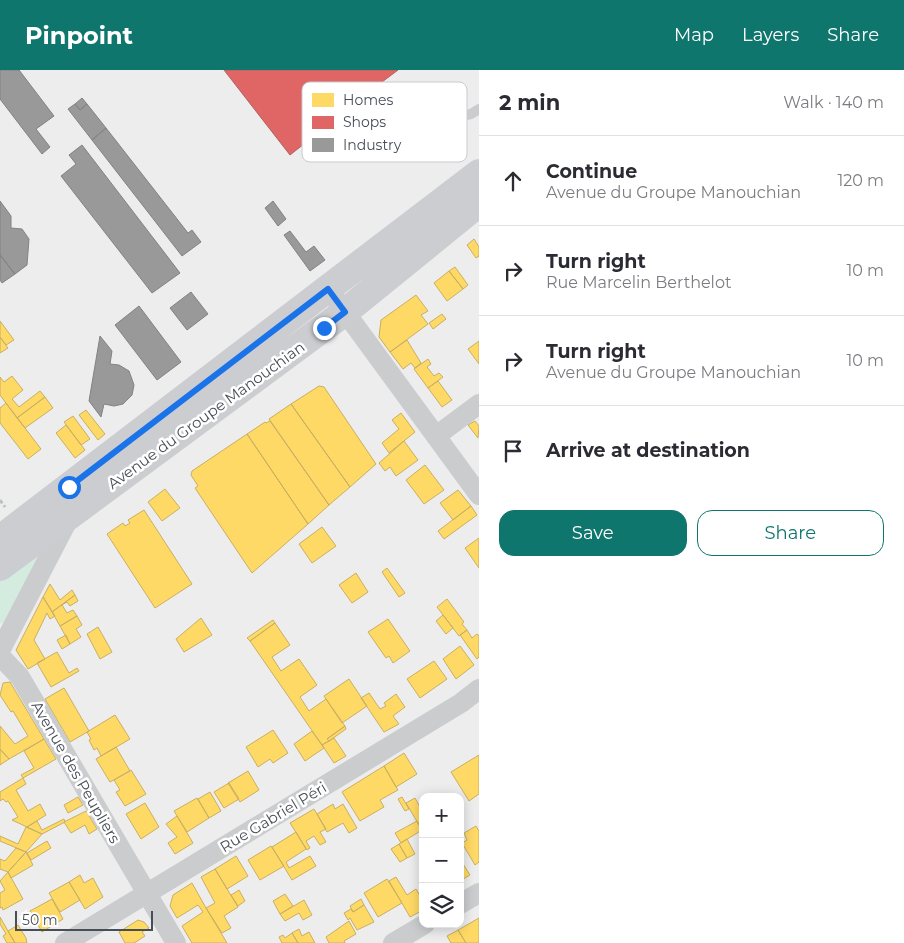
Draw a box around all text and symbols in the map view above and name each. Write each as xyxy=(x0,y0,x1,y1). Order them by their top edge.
text: Pinpoint xyxy=(25,21,133,50)
text: Map xyxy=(674,24,714,46)
text: Layers xyxy=(742,24,799,46)
text: Share xyxy=(827,24,879,46)
legend xyxy=(302,82,467,162)
text: 2 min xyxy=(499,90,560,115)
text: Homes xyxy=(343,91,393,109)
text: Walk · 140 m xyxy=(783,93,884,112)
text: Shops xyxy=(343,113,386,131)
text: Industry xyxy=(343,136,402,154)
text: Continue xyxy=(546,160,637,183)
icon: ahead xyxy=(499,167,527,195)
text: 120 m xyxy=(837,171,884,190)
text: Avenue du Groupe Manouchian xyxy=(546,183,801,202)
text: Turn right xyxy=(546,250,646,273)
icon: right xyxy=(499,257,527,285)
text: 10 m xyxy=(846,261,884,280)
text: Rue Marcelin Berthelot xyxy=(546,273,731,292)
route end xyxy=(313,317,336,340)
street label: Avenue du Groupe Manouchian xyxy=(104,337,308,493)
text: Turn right xyxy=(546,340,646,363)
icon: right xyxy=(499,347,527,375)
text: 10 m xyxy=(846,351,884,370)
text: Avenue du Groupe Manouchian xyxy=(546,363,801,382)
icon: arrive xyxy=(499,437,527,465)
text: Arrive at destination xyxy=(546,439,750,462)
route start xyxy=(58,476,81,499)
button: Save xyxy=(499,510,687,556)
button: Share xyxy=(697,510,884,556)
street label: Avenue des Peupliers xyxy=(27,697,125,847)
street label: Rue Gabriel Péri xyxy=(216,778,330,856)
map controls xyxy=(419,793,464,928)
button: + xyxy=(419,793,464,838)
button: − xyxy=(419,838,464,883)
button: layers xyxy=(419,883,464,928)
scale bar xyxy=(15,908,152,931)
text: 50 m xyxy=(22,911,58,929)

